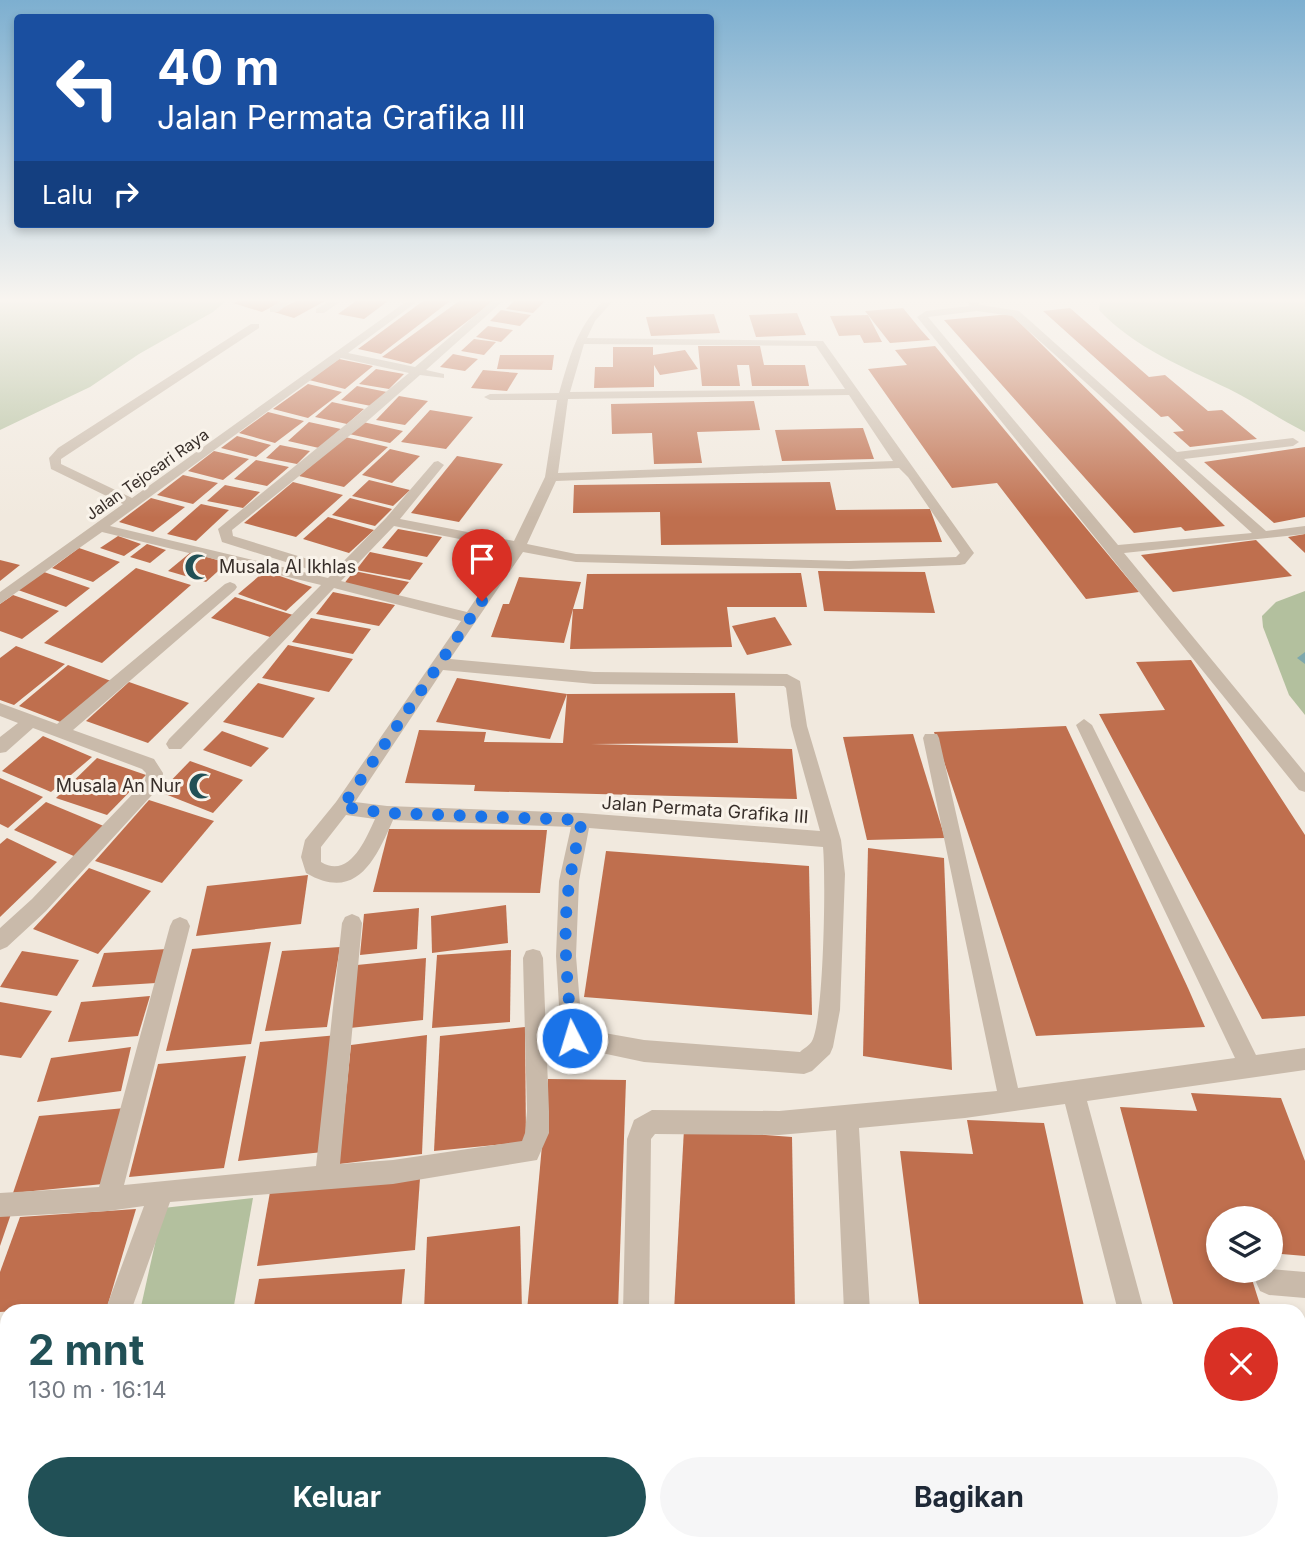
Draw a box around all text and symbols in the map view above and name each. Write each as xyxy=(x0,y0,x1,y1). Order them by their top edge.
text: 40 m xyxy=(157,38,280,97)
icon: left xyxy=(42,42,133,133)
text: Jalan Permata Grafika III xyxy=(157,98,526,137)
icon: right xyxy=(107,175,145,213)
text: Lalu xyxy=(42,179,93,210)
street label: Jalan Tejosari Raya xyxy=(82,424,212,524)
pin xyxy=(452,529,512,601)
icon: arrive xyxy=(463,540,501,578)
mosque icon: Musala Al Ikhlas xyxy=(183,552,213,582)
place label: Musala Al Ikhlas xyxy=(219,556,356,577)
mosque icon: Musala An Nur xyxy=(187,771,217,801)
place label: Musala An Nur xyxy=(56,775,181,796)
street label: Jalan Permata Grafika III xyxy=(601,792,809,827)
position arrow xyxy=(535,1001,609,1075)
map controls xyxy=(1206,1206,1283,1283)
button: layers xyxy=(1206,1206,1283,1283)
text: 2 mnt xyxy=(28,1324,144,1375)
button: close xyxy=(1204,1327,1278,1401)
text: 130 m · 16:14 xyxy=(28,1376,167,1404)
button: Keluar xyxy=(28,1457,646,1537)
button: Bagikan xyxy=(660,1457,1278,1537)

